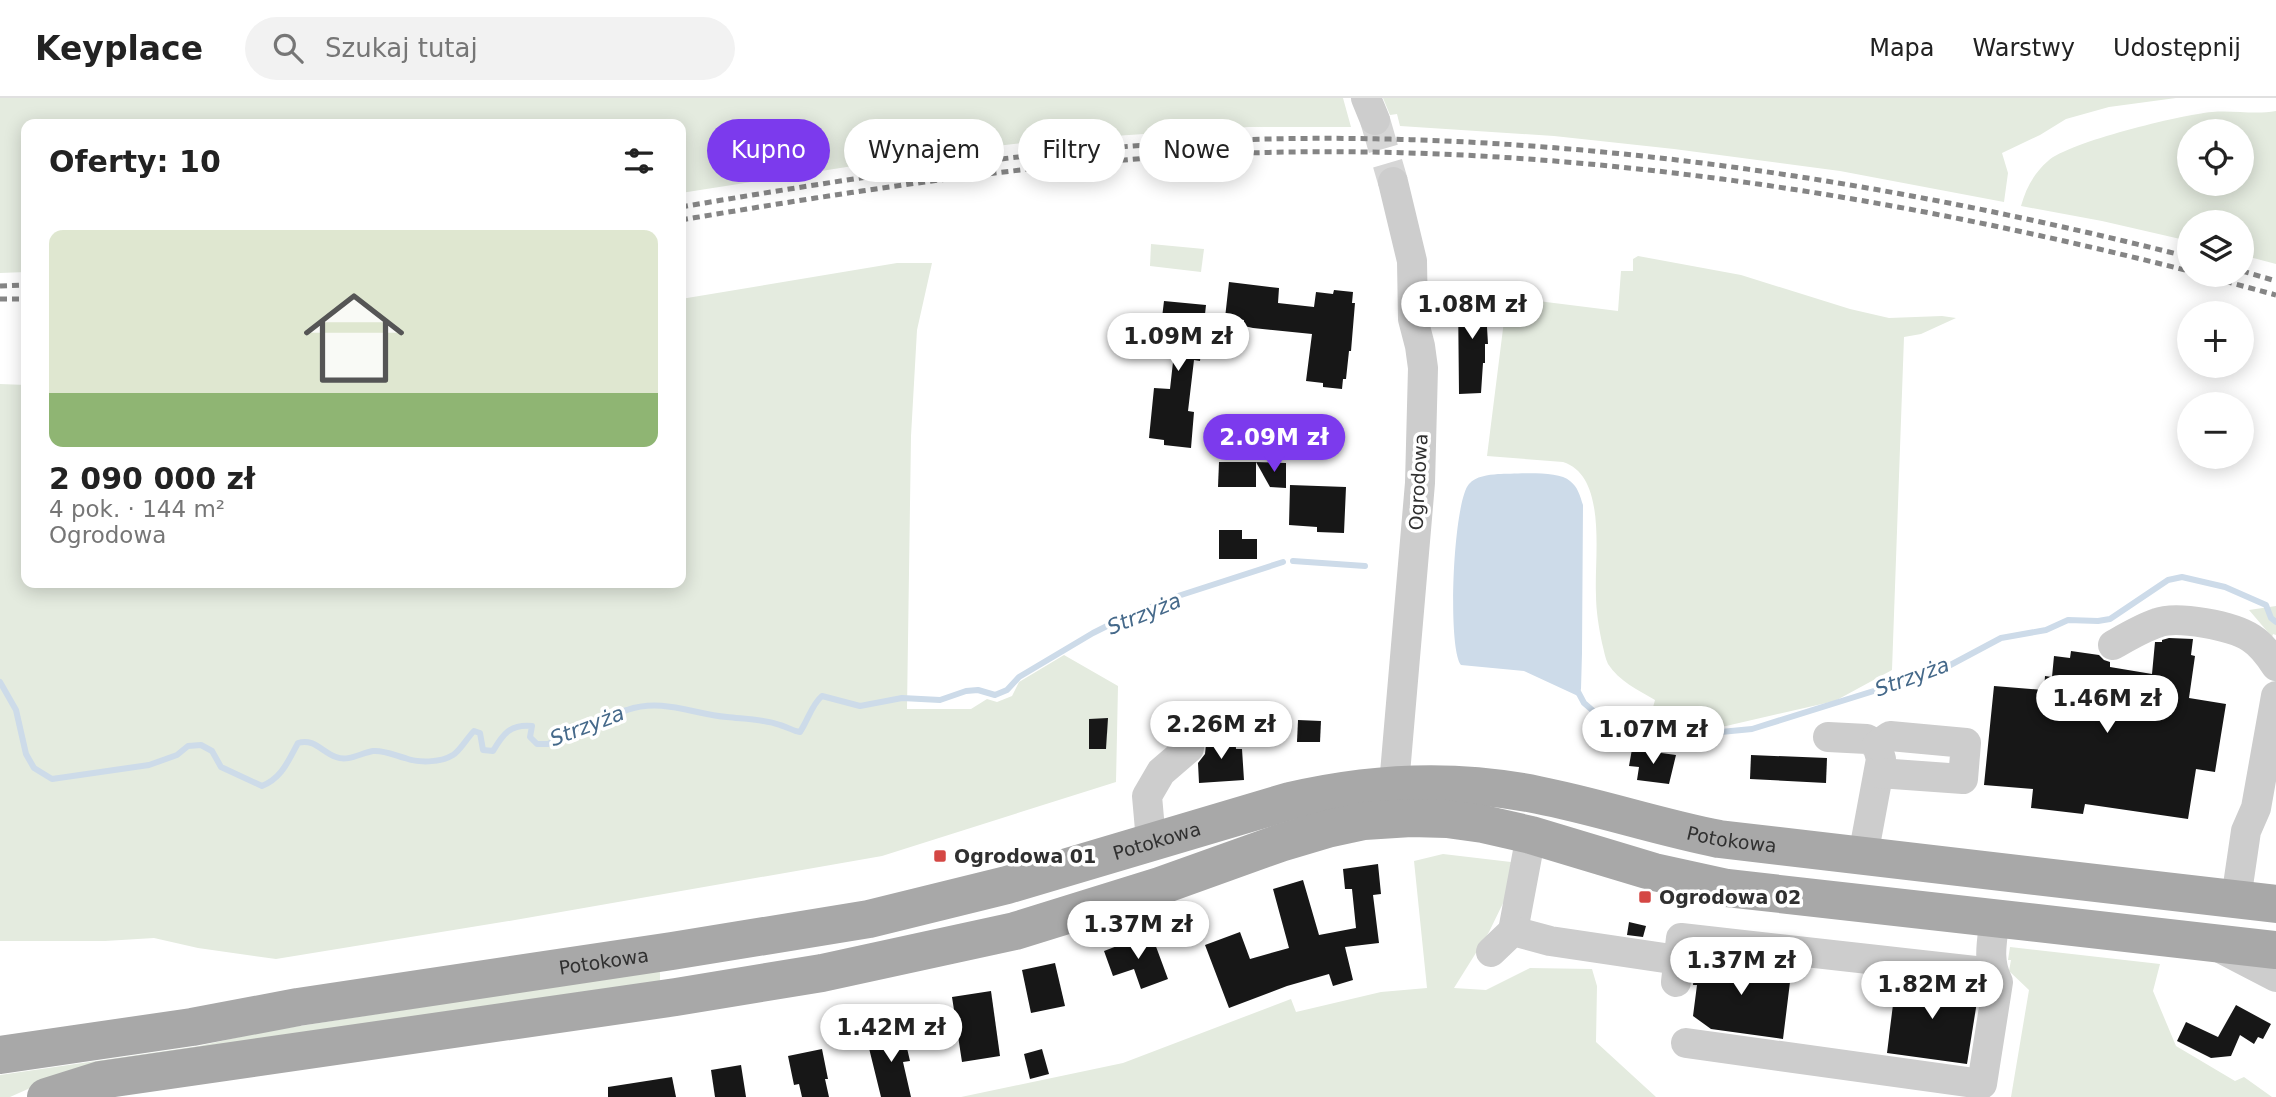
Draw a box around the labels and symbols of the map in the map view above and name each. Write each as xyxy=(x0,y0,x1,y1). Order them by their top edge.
pin: 1.08M zł xyxy=(1400,282,1544,341)
pin: 1.09M zł xyxy=(1106,314,1250,373)
pin: 2.09M zł xyxy=(1202,414,1346,474)
street label: Ogrodowa xyxy=(1404,433,1432,531)
water label: Strzyża xyxy=(1104,588,1184,640)
water label: Strzyża xyxy=(1871,652,1953,702)
pin: 1.46M zł xyxy=(2035,676,2179,735)
water label: Strzyża xyxy=(547,701,627,751)
pin: 2.26M zł xyxy=(1149,702,1293,761)
pin: 1.07M zł xyxy=(1581,706,1725,766)
street label: Potokowa xyxy=(1110,817,1203,864)
street label: Potokowa xyxy=(1685,821,1778,857)
place label: Ogrodowa 01 xyxy=(954,845,1096,867)
marker: Ogrodowa 01 xyxy=(932,848,948,864)
place label: Ogrodowa 02 xyxy=(1659,886,1801,908)
marker: Ogrodowa 02 xyxy=(1637,889,1653,905)
pin: 1.37M zł xyxy=(1066,902,1210,961)
pin: 1.37M zł xyxy=(1669,937,1813,997)
street label: Potokowa xyxy=(557,944,650,979)
pin: 1.82M zł xyxy=(1860,962,2004,1021)
pin: 1.42M zł xyxy=(819,1004,963,1064)

